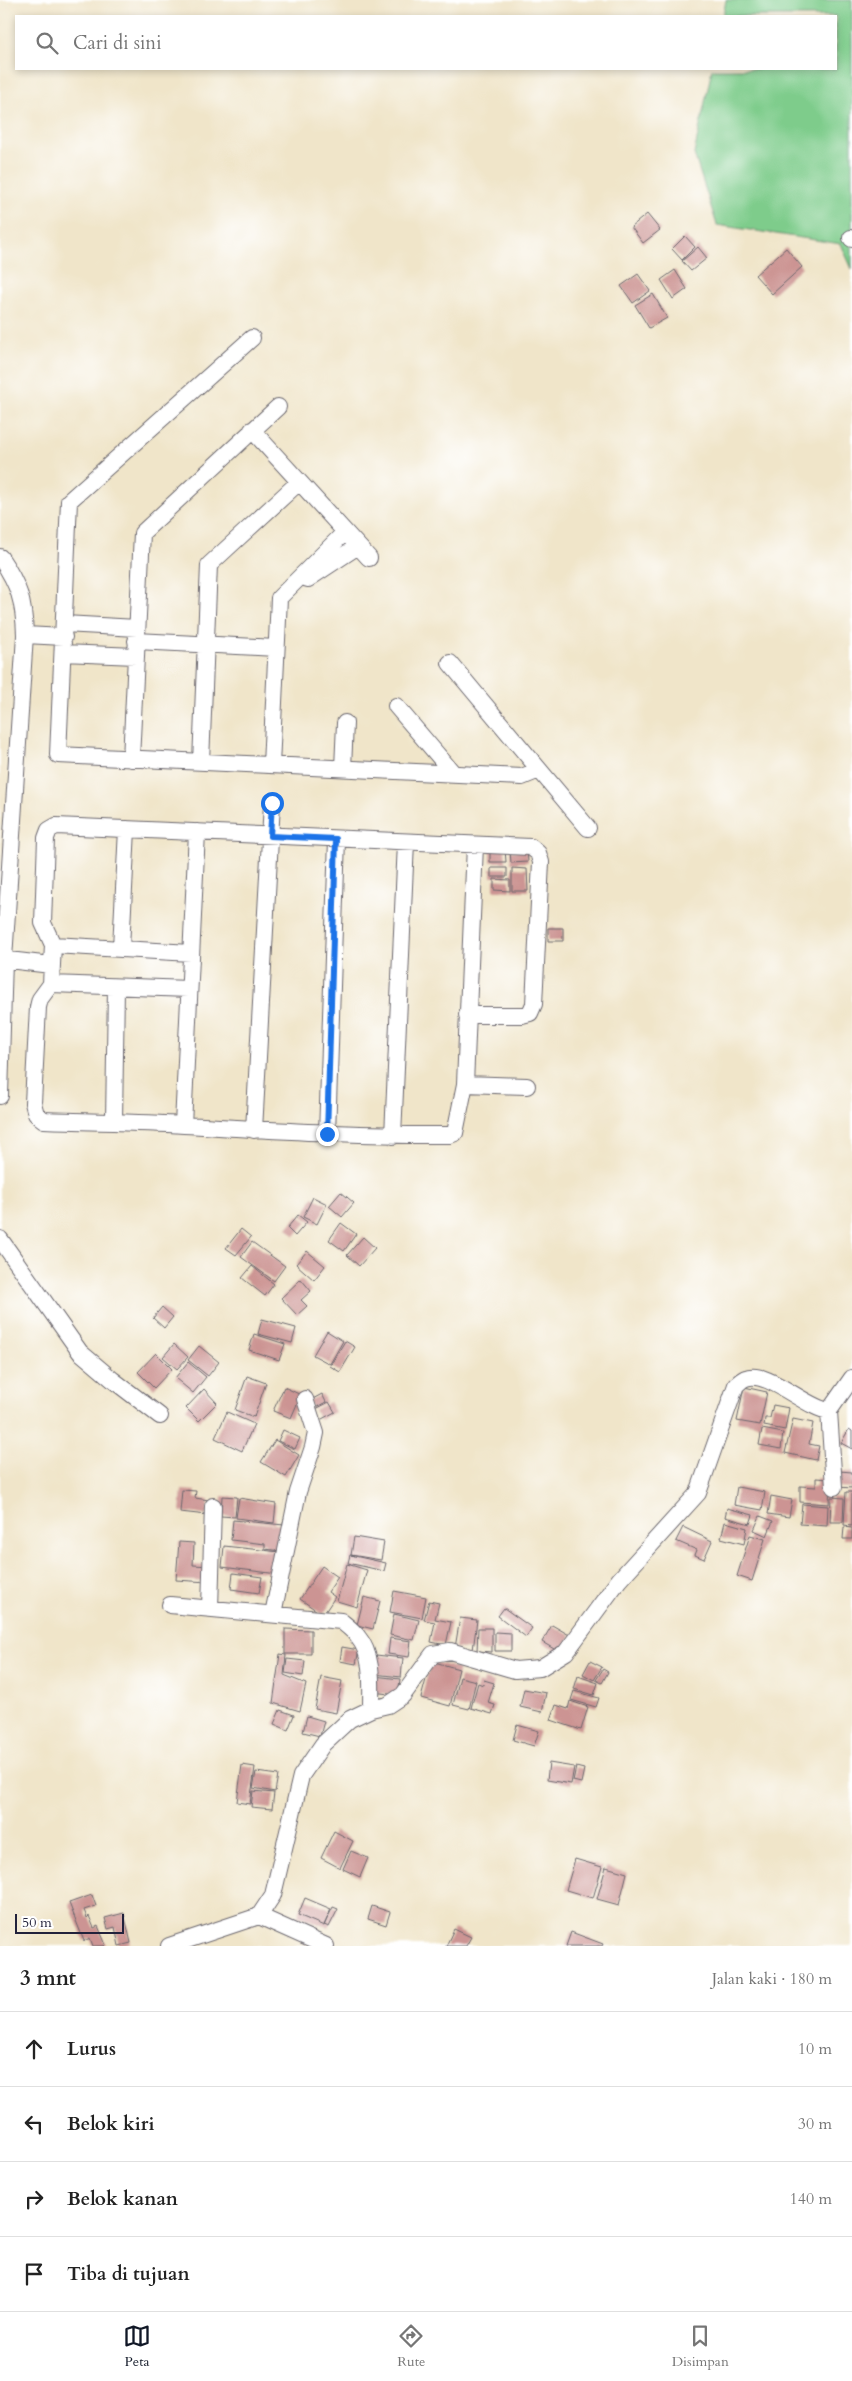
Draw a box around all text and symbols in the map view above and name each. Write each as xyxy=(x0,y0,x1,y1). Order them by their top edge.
search box xyxy=(15,15,837,70)
icon: search xyxy=(33,29,61,57)
text: Cari di sini xyxy=(73,30,162,56)
route start xyxy=(261,792,284,815)
route end xyxy=(316,1123,339,1146)
scale bar xyxy=(15,1911,124,1934)
text: 50 m xyxy=(22,1913,52,1932)
text: 3 mnt xyxy=(20,1964,76,1993)
text: Jalan kaki · 180 m xyxy=(712,1968,832,1990)
icon: ahead xyxy=(20,2035,48,2063)
text: Lurus xyxy=(67,2036,116,2062)
text: 10 m xyxy=(798,2038,832,2060)
icon: left xyxy=(20,2110,48,2138)
text: Belok kiri xyxy=(67,2111,154,2137)
text: 30 m xyxy=(798,2113,832,2135)
icon: right xyxy=(20,2185,48,2213)
text: Belok kanan xyxy=(67,2186,178,2212)
text: 140 m xyxy=(790,2188,832,2210)
icon: arrive xyxy=(20,2260,48,2288)
text: Tiba di tujuan xyxy=(67,2261,190,2287)
tab: Peta xyxy=(123,2322,151,2371)
tab: Rute xyxy=(397,2322,425,2371)
tab: Disimpan xyxy=(672,2322,729,2371)

